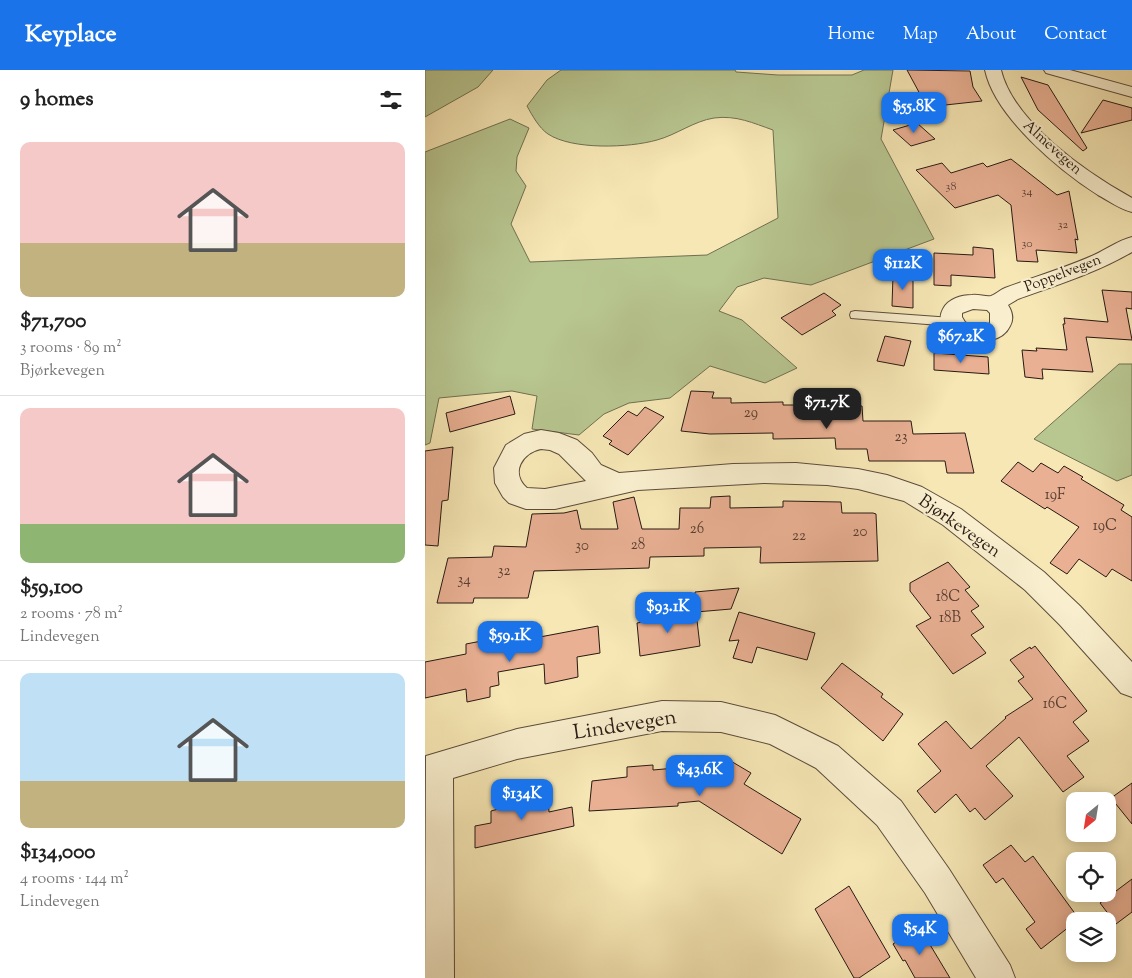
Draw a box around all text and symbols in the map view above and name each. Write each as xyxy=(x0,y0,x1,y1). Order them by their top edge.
text: Keyplace xyxy=(25,18,117,52)
text: Home xyxy=(828,22,875,48)
text: Map xyxy=(903,22,938,48)
text: About xyxy=(966,22,1016,48)
text: Contact xyxy=(1044,22,1107,48)
text: 9 homes xyxy=(20,85,93,115)
icon: filters xyxy=(377,86,405,114)
pin: $55.8K xyxy=(873,92,955,134)
text: $55.8K xyxy=(892,96,936,119)
street label: Almevegen xyxy=(1018,116,1086,180)
icon: home xyxy=(168,175,258,265)
house number: 38 xyxy=(946,178,956,196)
house number: 34 xyxy=(1022,183,1032,201)
house number: 32 xyxy=(1058,216,1069,234)
house number: 30 xyxy=(1021,235,1033,253)
pin: $112K xyxy=(868,248,938,291)
street label: Poppelvegen xyxy=(1022,250,1105,298)
text: $112K xyxy=(884,253,922,276)
text: $71,700 xyxy=(20,307,86,337)
pin: $67.2K xyxy=(920,322,1002,364)
text: $67.2K xyxy=(938,326,984,349)
text: 3 rooms · 89 m² xyxy=(20,337,122,360)
text: Bjørkevegen xyxy=(20,360,105,383)
pin: $71.7K xyxy=(786,388,868,430)
text: $71.7K xyxy=(804,392,850,415)
house number: 29 xyxy=(744,403,758,424)
house number: 23 xyxy=(894,427,908,448)
icon: home xyxy=(168,440,258,530)
house number: 19F xyxy=(1045,485,1066,506)
street label: Bjørkevegen xyxy=(912,489,1006,565)
house number: 19C xyxy=(1093,516,1117,537)
house number: 26 xyxy=(690,519,704,540)
house number: 20 xyxy=(853,522,868,543)
house number: 22 xyxy=(792,526,806,547)
house number: 28 xyxy=(631,535,645,556)
house number: 30 xyxy=(575,536,589,557)
house number: 32 xyxy=(497,561,511,582)
house number: 34 xyxy=(457,570,471,591)
text: $59,100 xyxy=(20,573,83,603)
house number: 18C xyxy=(936,587,960,608)
pin: $93.1K xyxy=(627,592,709,634)
text: $93.1K xyxy=(646,596,690,619)
text: 2 rooms · 78 m² xyxy=(20,603,123,626)
house number: 18B xyxy=(939,608,962,629)
pin: $59.1K xyxy=(469,620,551,663)
text: $59.1K xyxy=(489,625,531,648)
text: Lindevegen xyxy=(20,626,100,649)
house number: 16C xyxy=(1043,694,1067,715)
street label: Lindevegen xyxy=(571,703,679,749)
icon: home xyxy=(168,705,258,795)
pin: $43.6K xyxy=(659,754,741,797)
text: $43.6K xyxy=(677,759,723,782)
pin: $134K xyxy=(487,778,557,821)
text: $134K xyxy=(502,783,542,806)
north arrow xyxy=(1066,792,1116,842)
map controls xyxy=(1066,792,1116,962)
text: $134,000 xyxy=(20,838,95,868)
button: locate xyxy=(1066,852,1116,902)
text: 4 rooms · 144 m² xyxy=(20,868,129,891)
text: Lindevegen xyxy=(20,891,100,914)
button: layers xyxy=(1066,912,1116,962)
pin: $54K xyxy=(890,914,950,956)
text: $54K xyxy=(903,918,937,941)

